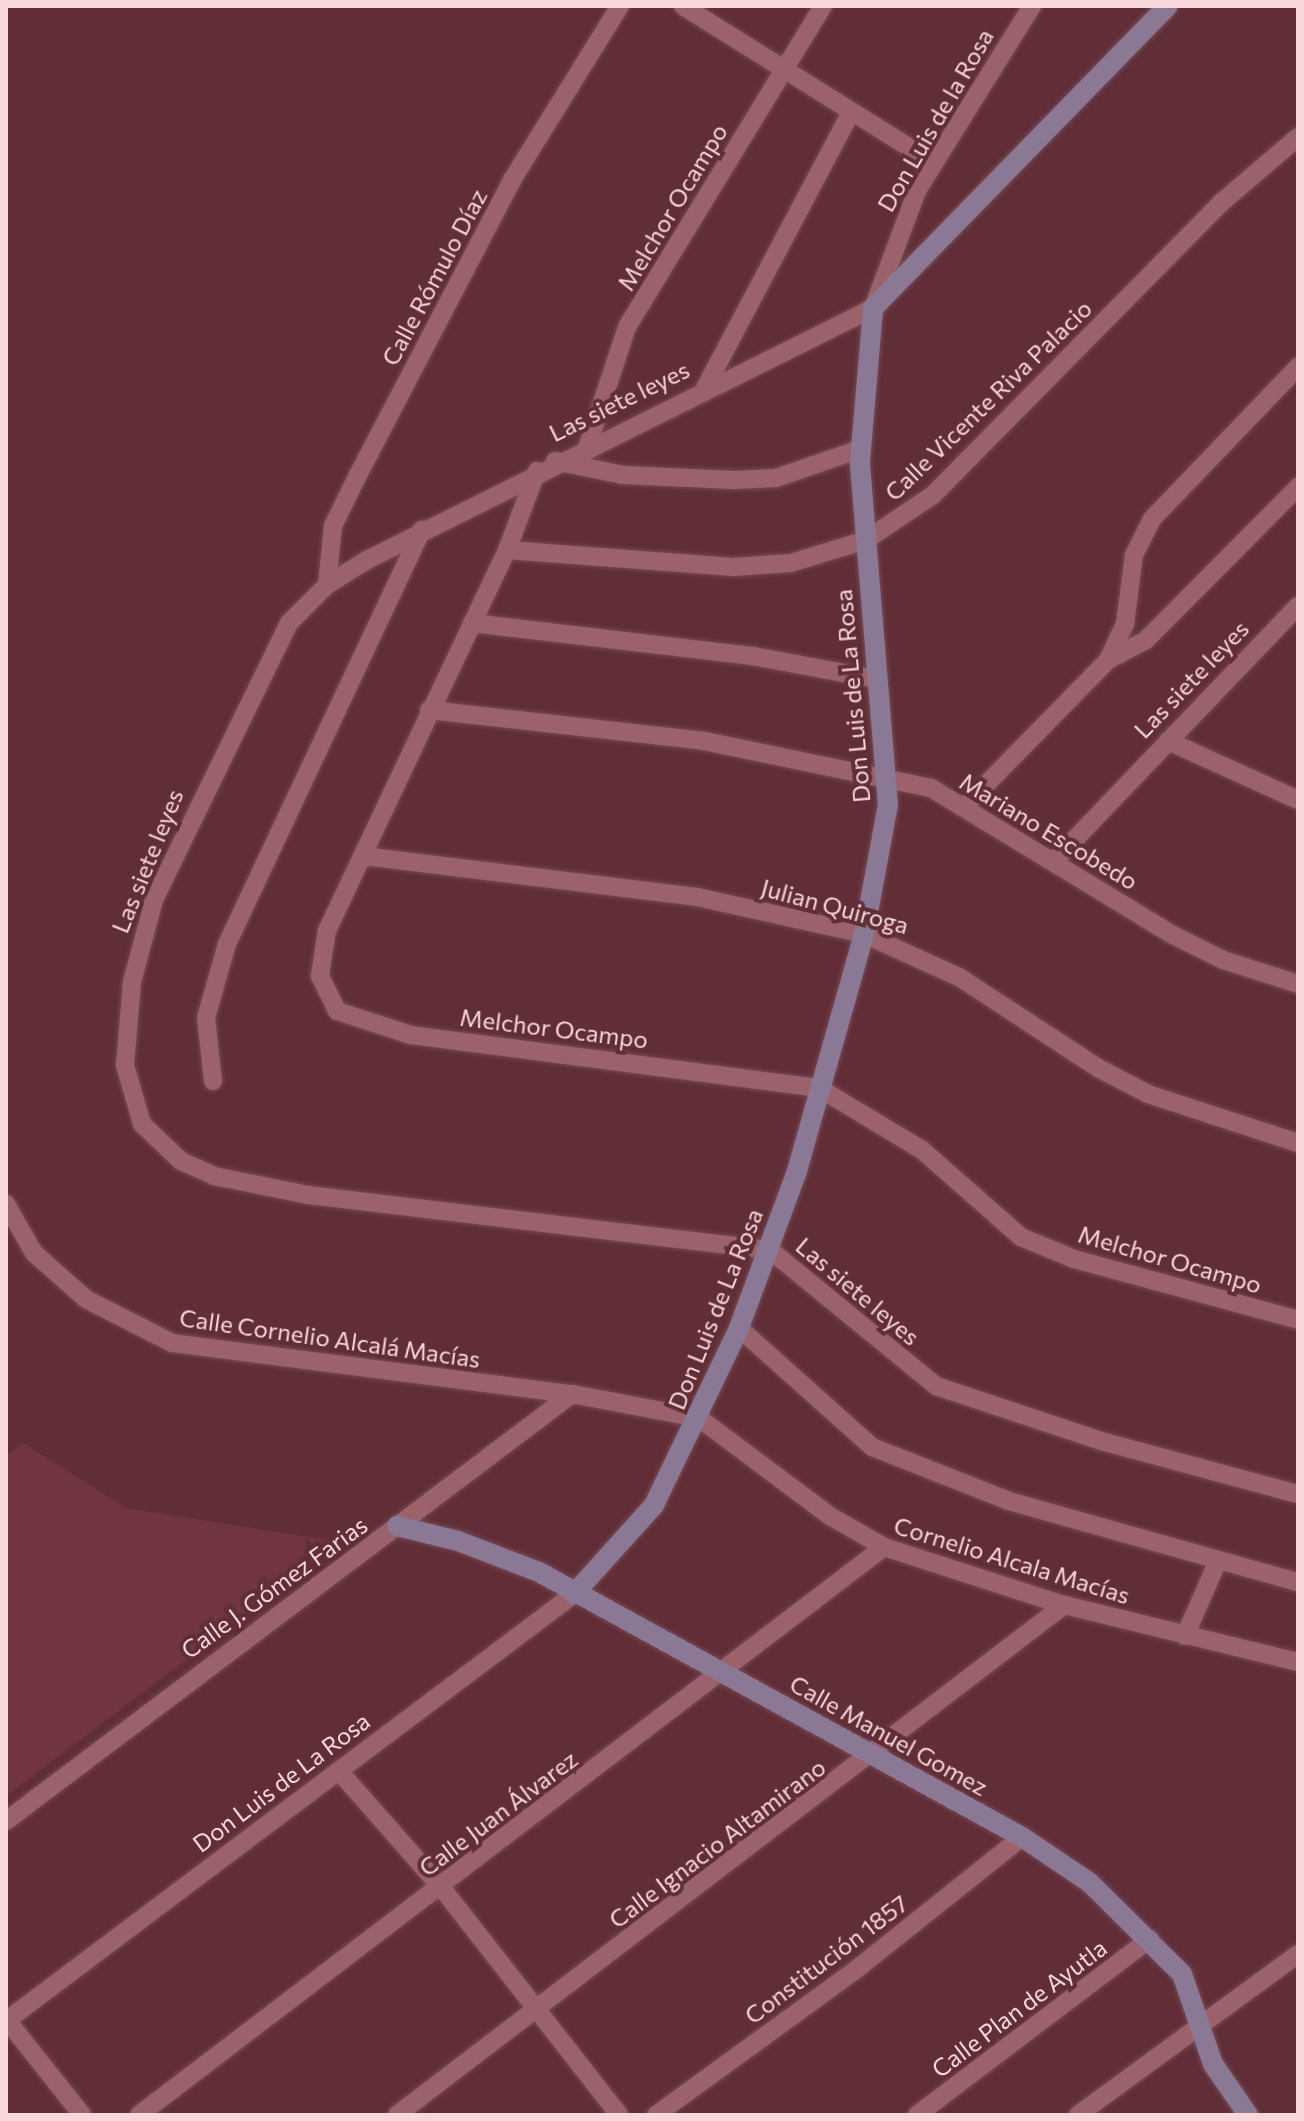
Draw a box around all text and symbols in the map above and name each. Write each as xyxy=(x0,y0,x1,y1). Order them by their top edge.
street label: Don Luis de la Rosa xyxy=(871,23,999,217)
street label: Melchor Ocampo xyxy=(611,118,733,296)
street label: Calle Rómulo Díaz xyxy=(375,184,493,370)
street label: Calle Vicente Riva Palacio xyxy=(879,294,1097,506)
street label: Las siete leyes xyxy=(544,355,694,447)
street label: Don Luis de La Rosa xyxy=(828,588,876,804)
street label: Las siete leyes xyxy=(1128,614,1254,744)
street label: Mariano Escobedo xyxy=(955,766,1143,896)
street label: Las siete leyes xyxy=(105,785,189,937)
street label: Julian Quiroga xyxy=(758,872,912,940)
street label: Melchor Ocampo xyxy=(458,1002,650,1054)
street label: Don Luis de La Rosa xyxy=(662,1204,768,1414)
street label: Melchor Ocampo xyxy=(1075,1219,1265,1299)
street label: Las siete leyes xyxy=(790,1231,926,1351)
street label: Calle Cornelio Alcalá Macías xyxy=(178,1303,482,1373)
street label: Calle J. Gómez Farias xyxy=(175,1510,373,1664)
street label: Cornelio Alcala Macías xyxy=(891,1510,1133,1610)
street label: Calle Manuel Gomez xyxy=(785,1669,993,1801)
street label: Don Luis de La Rosa xyxy=(187,1706,375,1858)
street label: Calle Juan Álvarez xyxy=(413,1744,583,1882)
street label: Calle Ignacio Altamirano xyxy=(603,1752,831,1934)
street label: Constitución 1857 xyxy=(739,1888,913,2030)
street label: Calle Plan de Ayutla xyxy=(926,1933,1112,2083)

